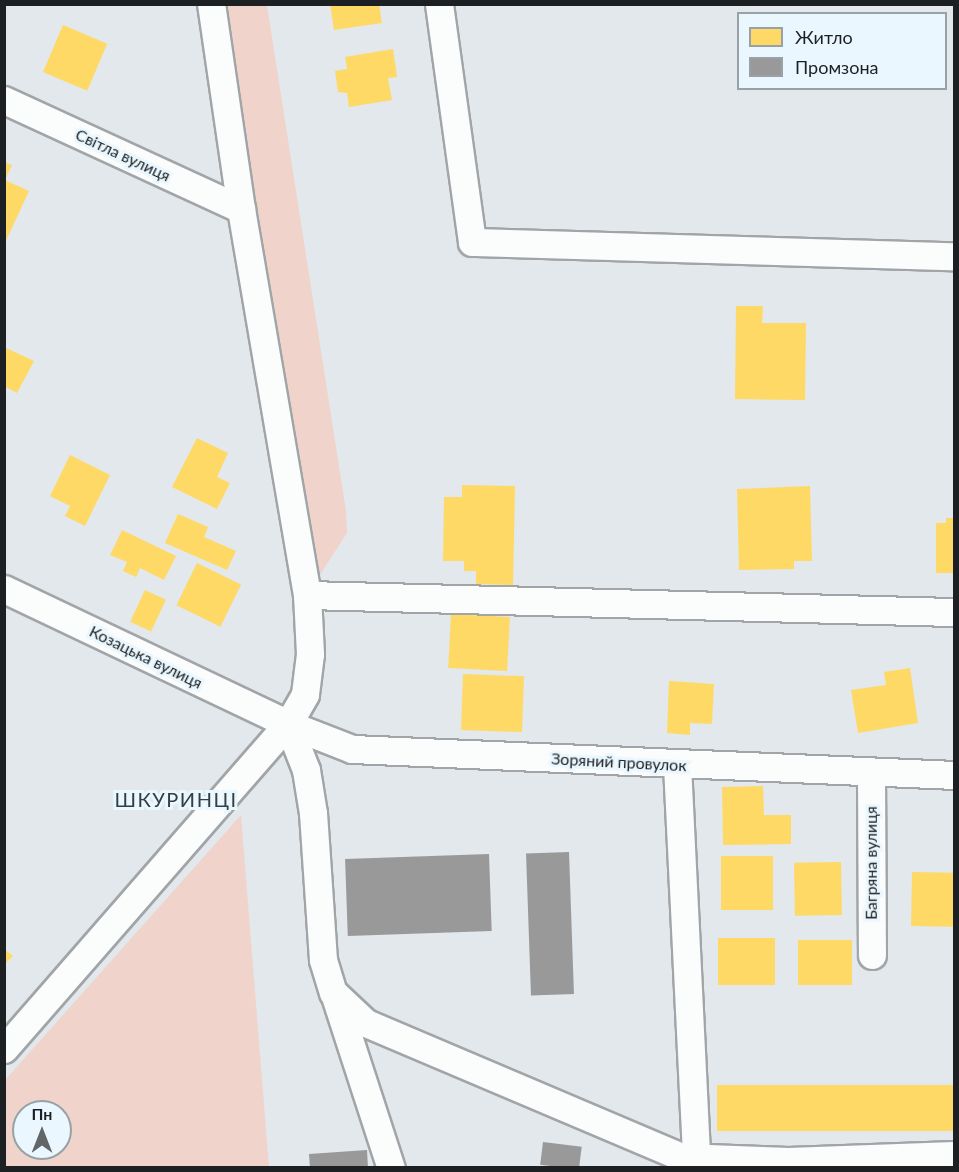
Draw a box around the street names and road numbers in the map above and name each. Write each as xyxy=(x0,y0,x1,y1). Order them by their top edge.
street label: Світла вулиця xyxy=(73,125,173,185)
street label: Козацька вулиця xyxy=(86,621,206,693)
street label: Зоряний провулок xyxy=(551,749,687,775)
street label: Багряна вулиця xyxy=(861,806,881,920)

